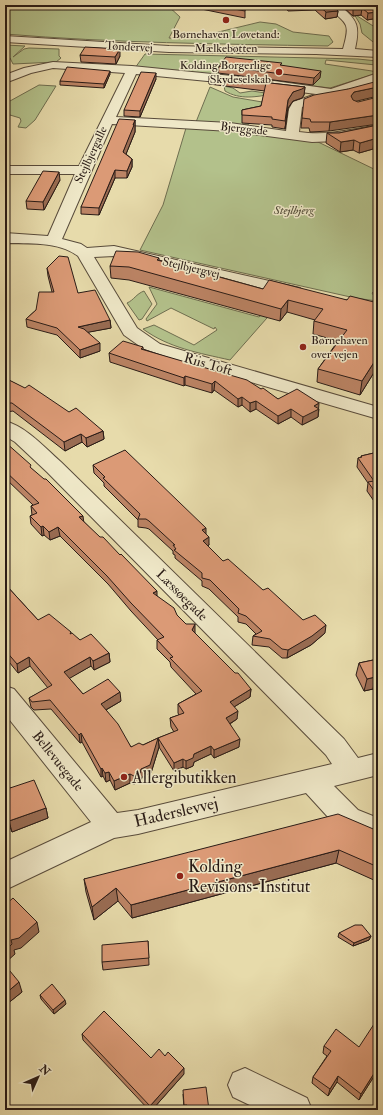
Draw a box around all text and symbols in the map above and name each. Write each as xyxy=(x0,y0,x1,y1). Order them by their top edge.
marker: Børnehaven Løvetand: Mælkebøtten xyxy=(221,15,231,25)
place label: Børnehaven Løvetand: Mælkebøtten xyxy=(172,27,280,56)
street label: Tøndervej xyxy=(105,38,153,56)
place label: Kolding Borgerlige Skydeselskab xyxy=(180,58,271,87)
marker: Kolding Borgerlige Skydeselskab xyxy=(274,67,284,77)
street label: Bjerggade xyxy=(219,119,269,139)
street label: Stejlbjergalle xyxy=(71,124,111,186)
park label: Stejlbjerg xyxy=(273,203,315,218)
street label: Stejlbjergvej xyxy=(161,254,221,282)
place label: Børnehaven over vejen xyxy=(311,333,368,362)
marker: Børnehaven over vejen xyxy=(298,342,308,352)
street label: Riis Toft xyxy=(182,349,235,379)
street label: Læssøegade xyxy=(153,566,212,625)
street label: Bellevuegade xyxy=(29,727,88,795)
place label: Allergibutikken xyxy=(131,767,237,788)
marker: Allergibutikken xyxy=(119,772,129,782)
street label: Haderslevvej xyxy=(132,792,220,832)
place label: Kolding Revisions-Institut xyxy=(188,856,311,897)
marker: Kolding Revisions-Institut xyxy=(175,871,185,881)
north arrow xyxy=(18,1057,58,1097)
text: N xyxy=(36,1061,54,1079)

